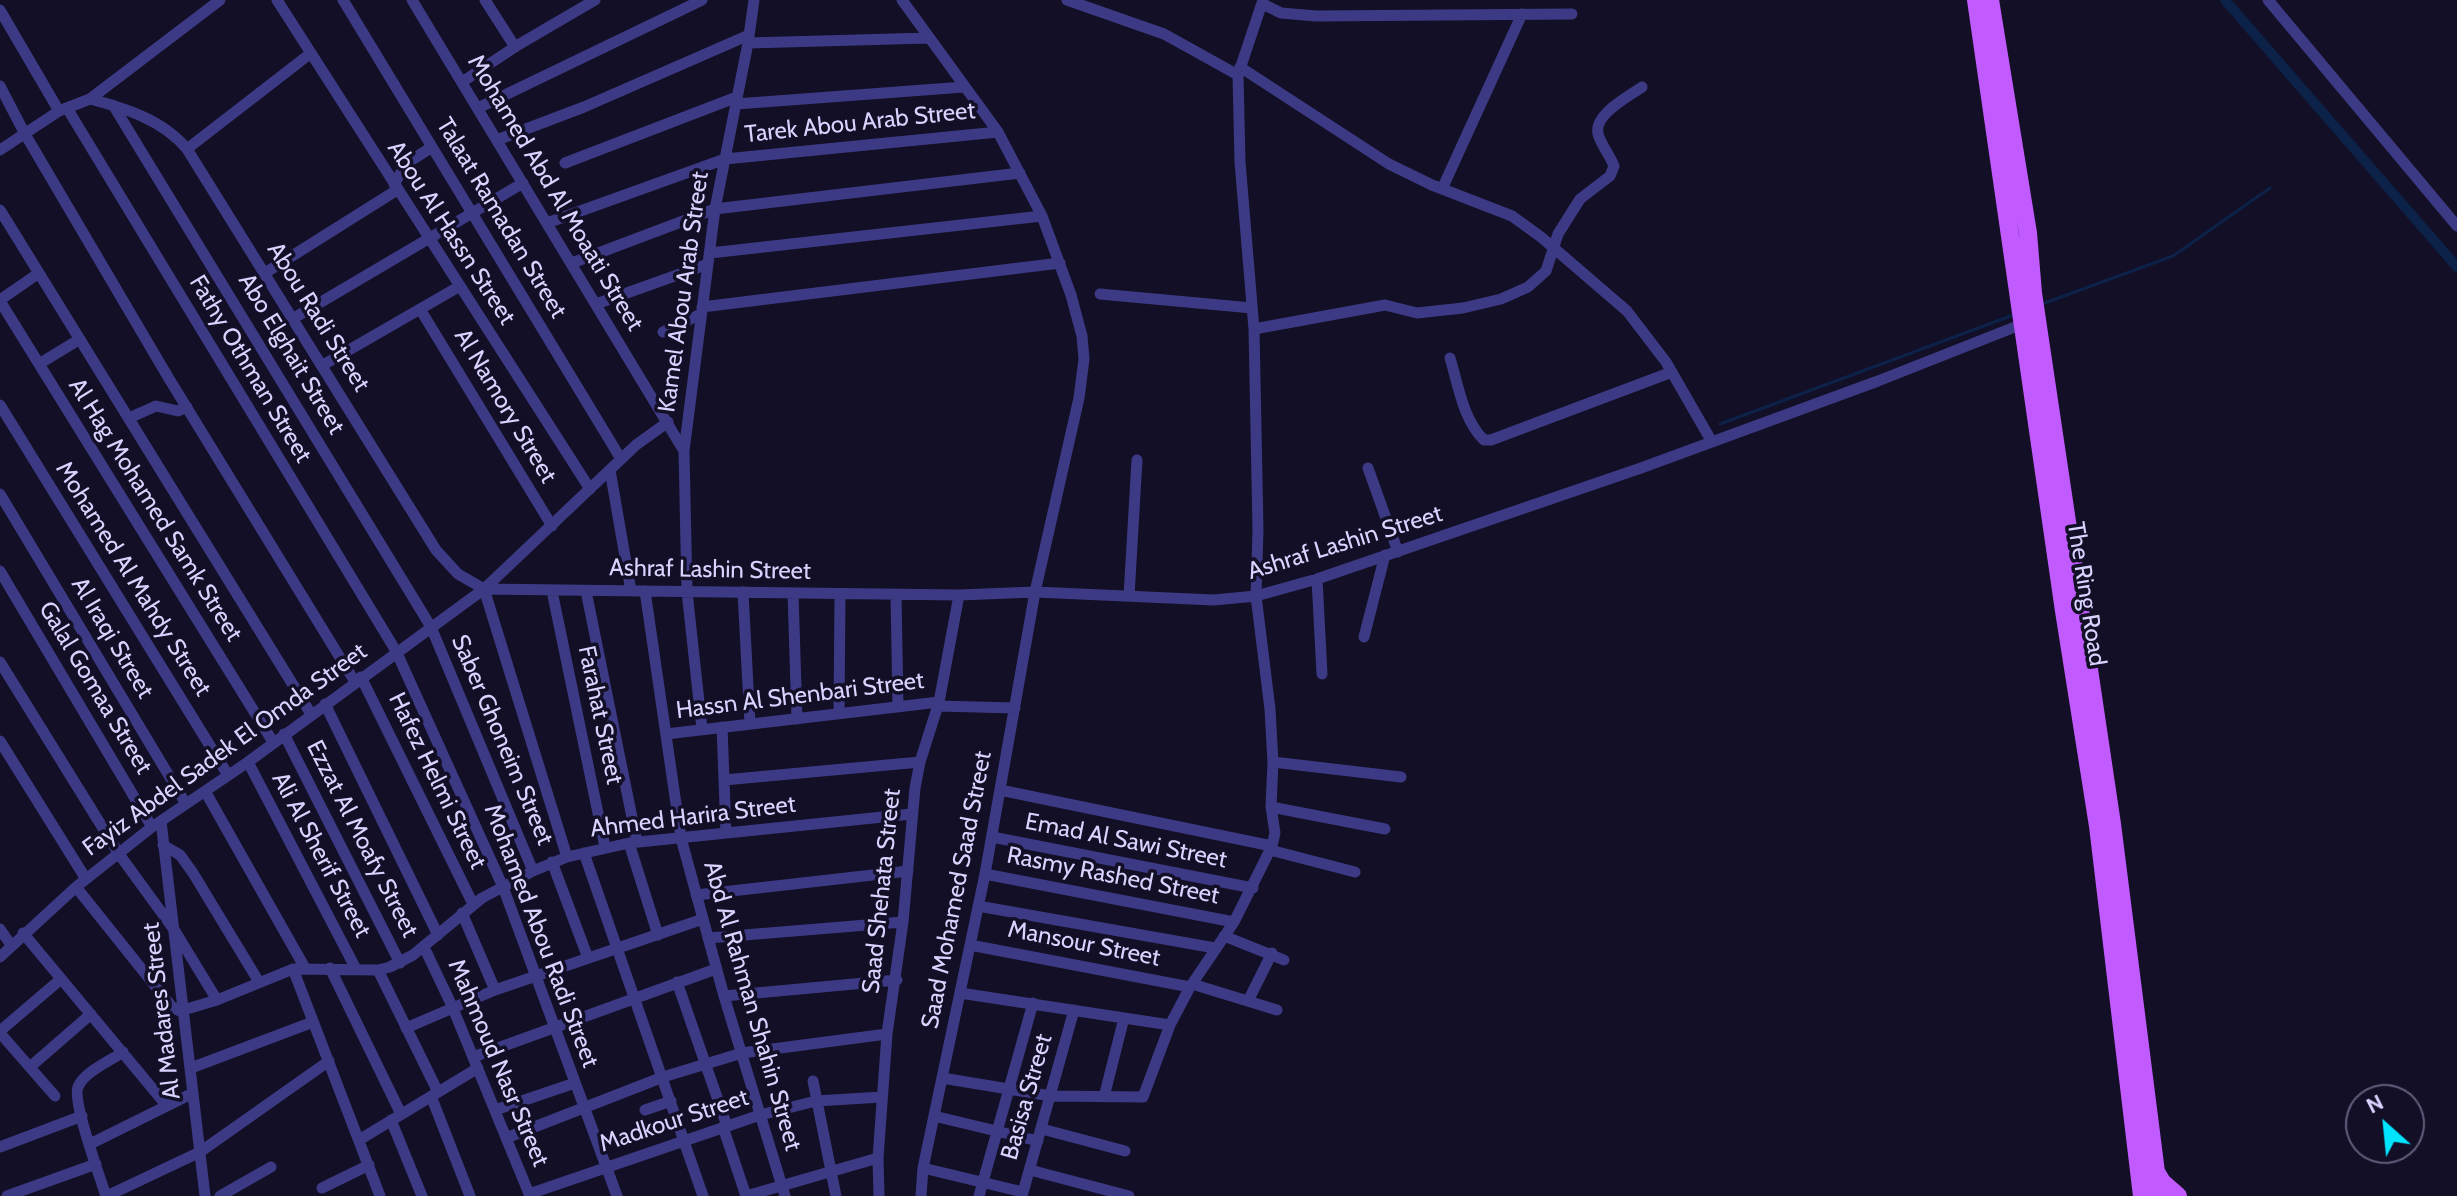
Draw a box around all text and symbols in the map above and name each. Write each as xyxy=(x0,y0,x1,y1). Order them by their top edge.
street label: Mohamed Abd Al Moaati Street xyxy=(461,50,649,336)
street label: Tarek Abou Arab Street xyxy=(743,97,977,149)
street label: Talaat Ramadan Street xyxy=(430,113,572,323)
street label: Abou Al Hassn Street xyxy=(381,136,521,330)
street label: Kamel Abou Arab Street xyxy=(653,170,715,414)
street label: Abou Radi Street xyxy=(261,237,375,397)
street label: Abo Elghait Street xyxy=(232,268,350,440)
street label: Fathy Othman Street xyxy=(183,270,317,468)
street label: Al Namory Street xyxy=(448,324,562,488)
street label: Al Hag Mohamed Samk Street xyxy=(62,373,248,647)
street label: Mohamed Al Mahdy Street xyxy=(49,456,217,702)
street label: Ashraf Lashin Street xyxy=(1244,500,1446,586)
street label: The Ring Road xyxy=(2060,520,2112,668)
street label: Ashraf Lashin Street xyxy=(609,554,811,586)
street label: Al Iraqi Street xyxy=(65,572,159,704)
street label: Galal Gomaa Street xyxy=(32,596,158,780)
street label: Saber Ghoneim Street xyxy=(445,631,559,849)
street label: Fayiz Abdel Sadek El Omda Street xyxy=(77,637,373,863)
street label: Farahat Street xyxy=(571,643,629,787)
street label: Hassn Al Shenbari Street xyxy=(674,666,926,726)
street label: Hafez Helmi Street xyxy=(382,688,492,874)
street label: Ezzat Al Moafy Street xyxy=(300,736,424,942)
street label: Saad Mohamed Saad Street xyxy=(916,749,998,1031)
street label: Ali Al Sherif Street xyxy=(265,767,377,943)
street label: Saad Shehata Street xyxy=(857,787,907,995)
street label: Ahmed Harira Street xyxy=(589,790,797,844)
street label: Mohamed Abou Radi Street xyxy=(477,800,605,1072)
street label: Emad Al Sawi Street xyxy=(1023,807,1229,875)
street label: Rasmy Rashed Street xyxy=(1004,841,1222,911)
street label: Abd Al Rahman Shahin Street xyxy=(697,858,807,1154)
street label: Mansour Street xyxy=(1005,915,1163,973)
street label: Al Madares Street xyxy=(137,921,187,1101)
street label: Mahmoud Nasr Street xyxy=(441,955,555,1171)
street label: Basisa Street xyxy=(995,1031,1059,1163)
street label: Madkour Street xyxy=(596,1083,752,1159)
north arrow xyxy=(2345,1084,2425,1164)
text: N xyxy=(2362,1088,2388,1120)

